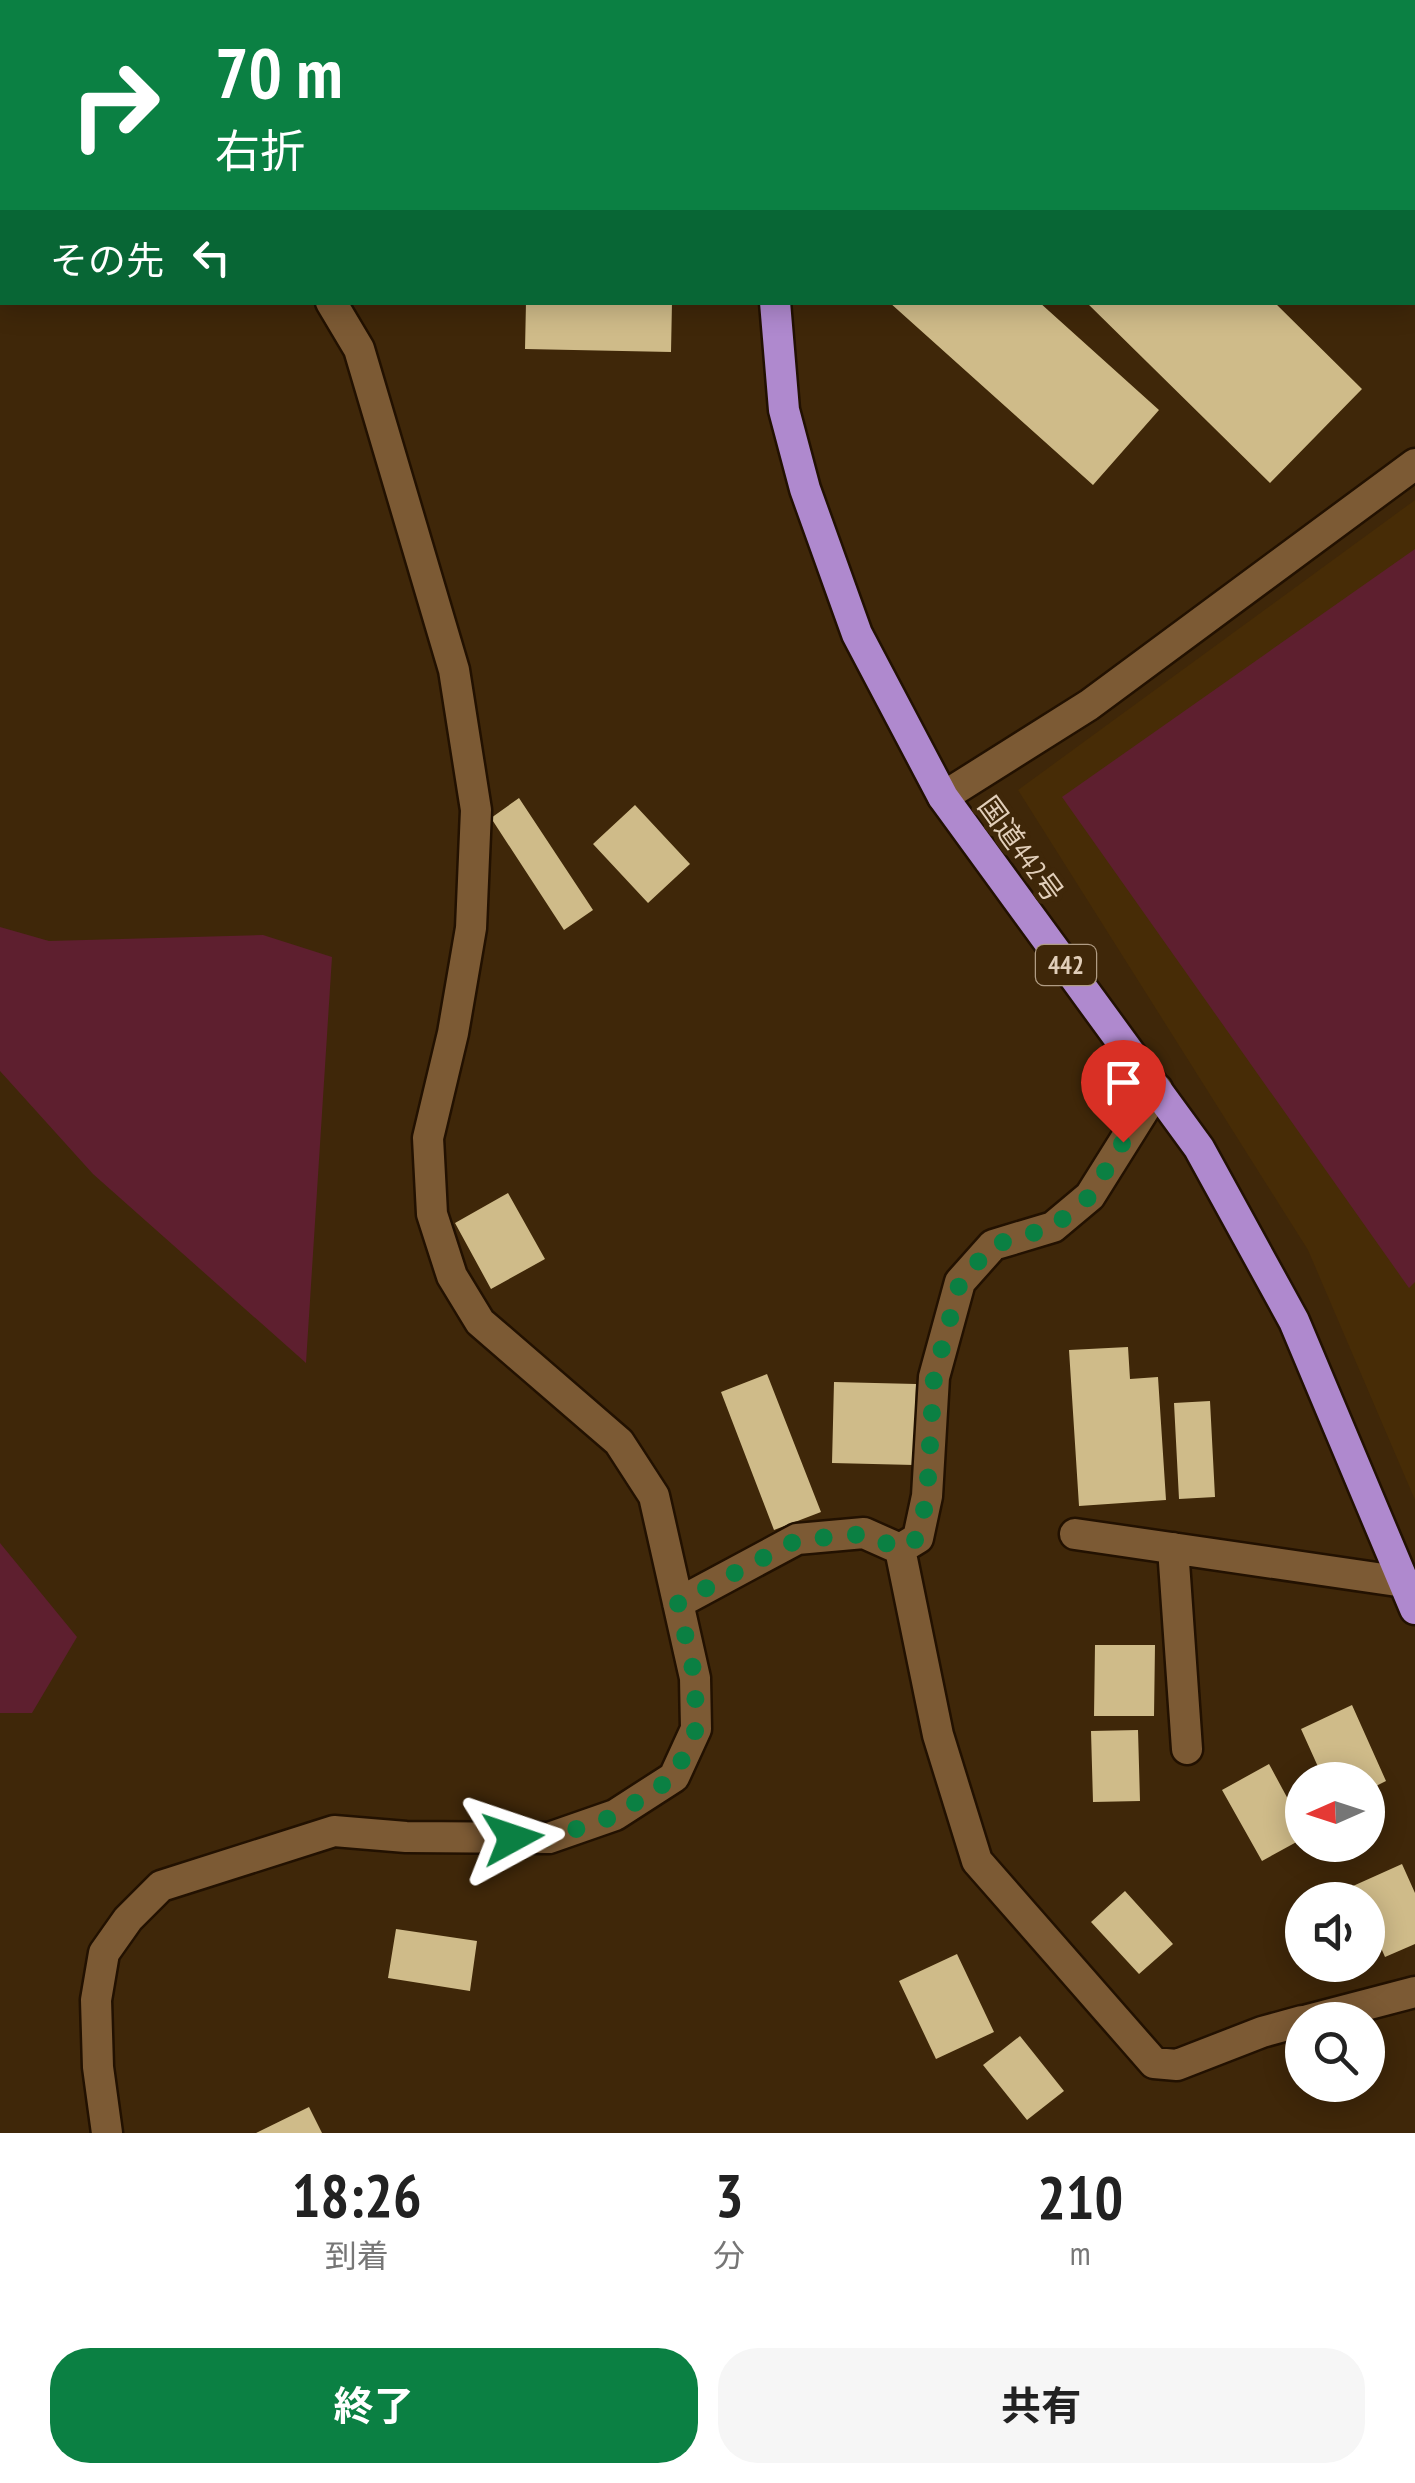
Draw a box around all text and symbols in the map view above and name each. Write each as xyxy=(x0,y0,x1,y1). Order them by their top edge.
text: 70 m xyxy=(215,27,343,117)
icon: right xyxy=(50,40,180,170)
text: 右折 xyxy=(215,121,305,179)
icon: left xyxy=(184,230,239,285)
text: その先 xyxy=(50,235,164,284)
street label: 国道442号 xyxy=(971,789,1072,909)
road number: 442 xyxy=(1036,945,1096,985)
pin xyxy=(1081,1040,1166,1143)
icon: arrive xyxy=(1096,1055,1151,1110)
north arrow xyxy=(1285,1762,1385,1862)
map controls xyxy=(1285,1762,1385,2102)
position arrow xyxy=(461,1786,565,1890)
button: sound xyxy=(1285,1882,1385,1982)
button: search xyxy=(1285,2002,1385,2102)
text: 18:26 xyxy=(292,2156,422,2234)
text: 3 xyxy=(715,2156,744,2234)
text: 210 xyxy=(1037,2158,1123,2236)
text: m xyxy=(1070,2232,1091,2274)
text: 到着 xyxy=(325,2234,389,2276)
text: 分 xyxy=(713,2234,745,2276)
button: 終了 xyxy=(50,2348,698,2463)
button: 共有 xyxy=(718,2348,1365,2463)

